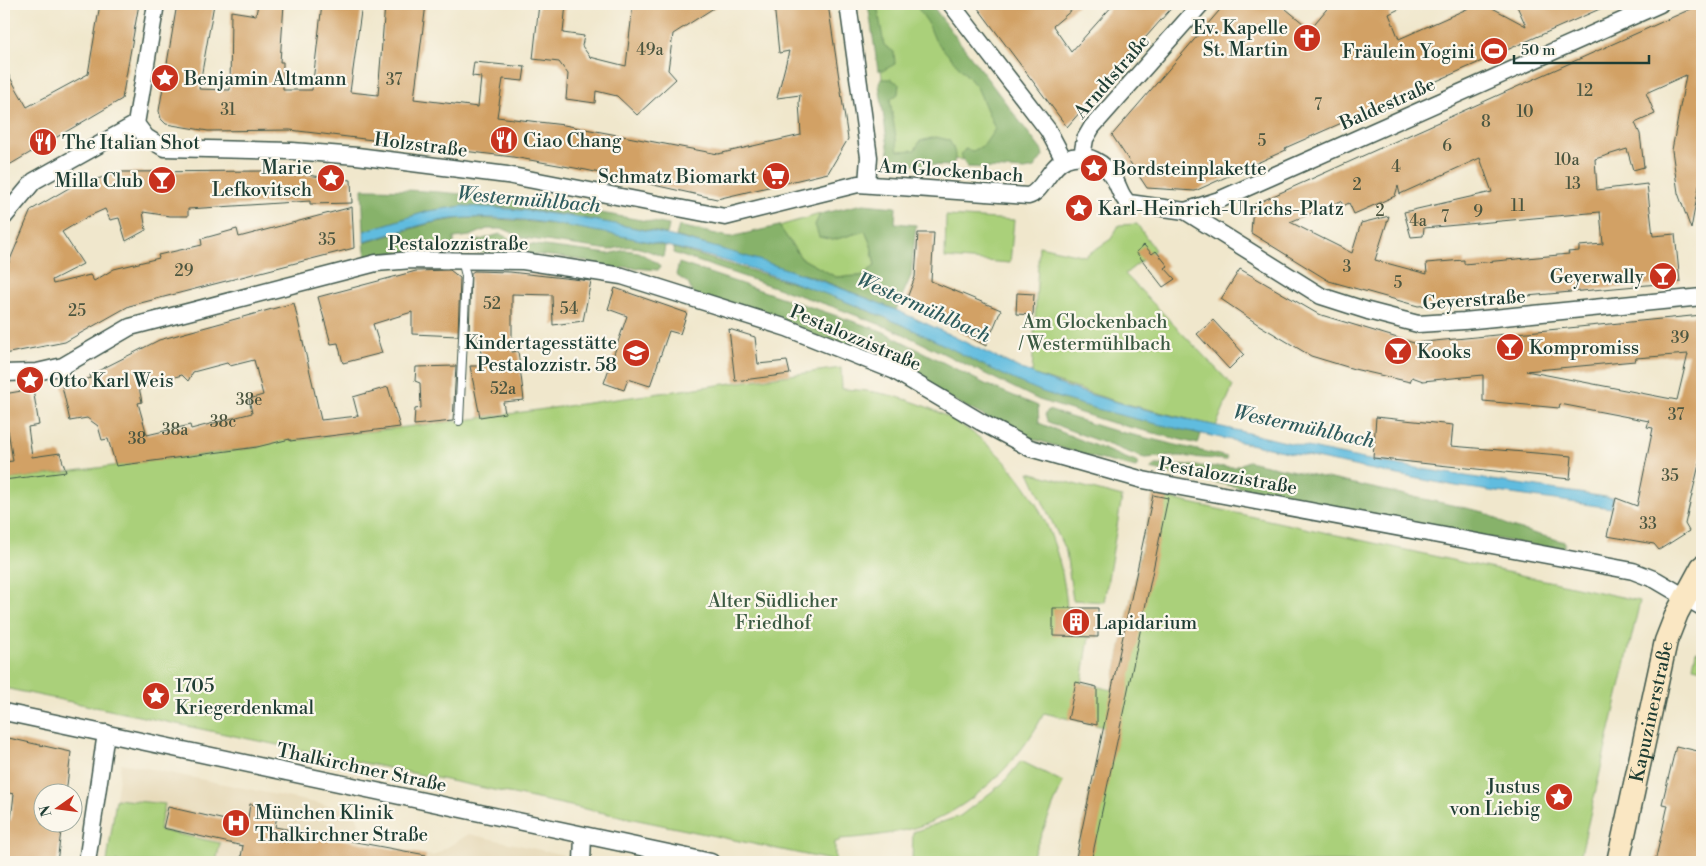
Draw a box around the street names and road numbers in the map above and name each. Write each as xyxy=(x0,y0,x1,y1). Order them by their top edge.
street label: Arndtstraße xyxy=(1068,30,1155,124)
street label: Baldestraße xyxy=(1335,72,1439,136)
street label: Holzstraße xyxy=(373,127,469,163)
street label: Am Glockenbach xyxy=(877,154,1024,188)
street label: Pestalozzistraße xyxy=(388,232,528,256)
street label: Geyerstraße xyxy=(1422,284,1527,316)
street label: Pestalozzistraße xyxy=(786,299,925,376)
street label: Pestalozzistraße xyxy=(1157,452,1299,500)
street label: Kapuzinerstraße xyxy=(1625,639,1679,785)
street label: Thalkirchner Straße xyxy=(275,738,449,798)

